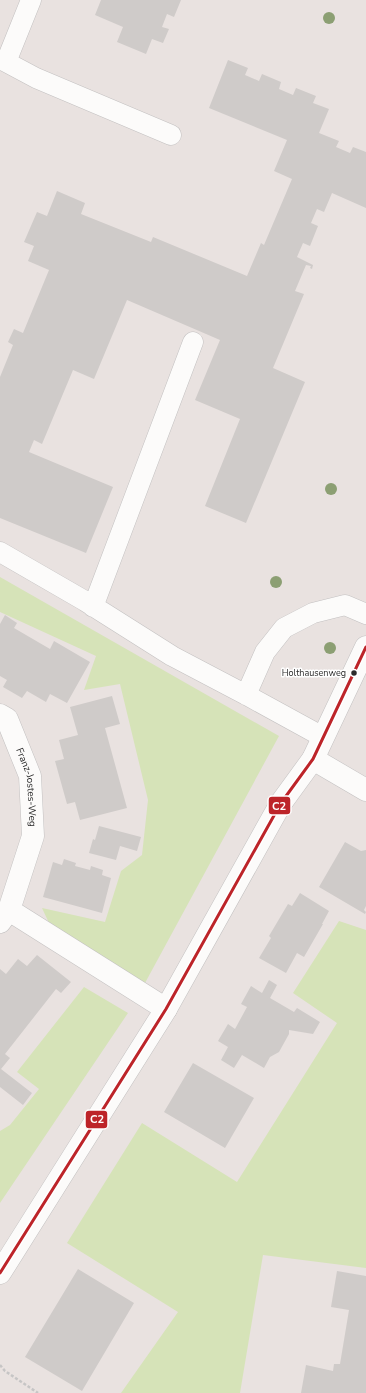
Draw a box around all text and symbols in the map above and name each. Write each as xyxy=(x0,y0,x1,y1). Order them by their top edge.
place label: Holthausenweg xyxy=(282,667,346,679)
marker: Holthausenweg xyxy=(349,668,359,678)
street label: Franz-Jostes-Weg xyxy=(12,746,40,827)
line badge: C2 xyxy=(268,796,291,815)
text: C2 xyxy=(272,799,286,814)
line badge: C2 xyxy=(85,1110,108,1129)
text: C2 xyxy=(90,1112,104,1127)

